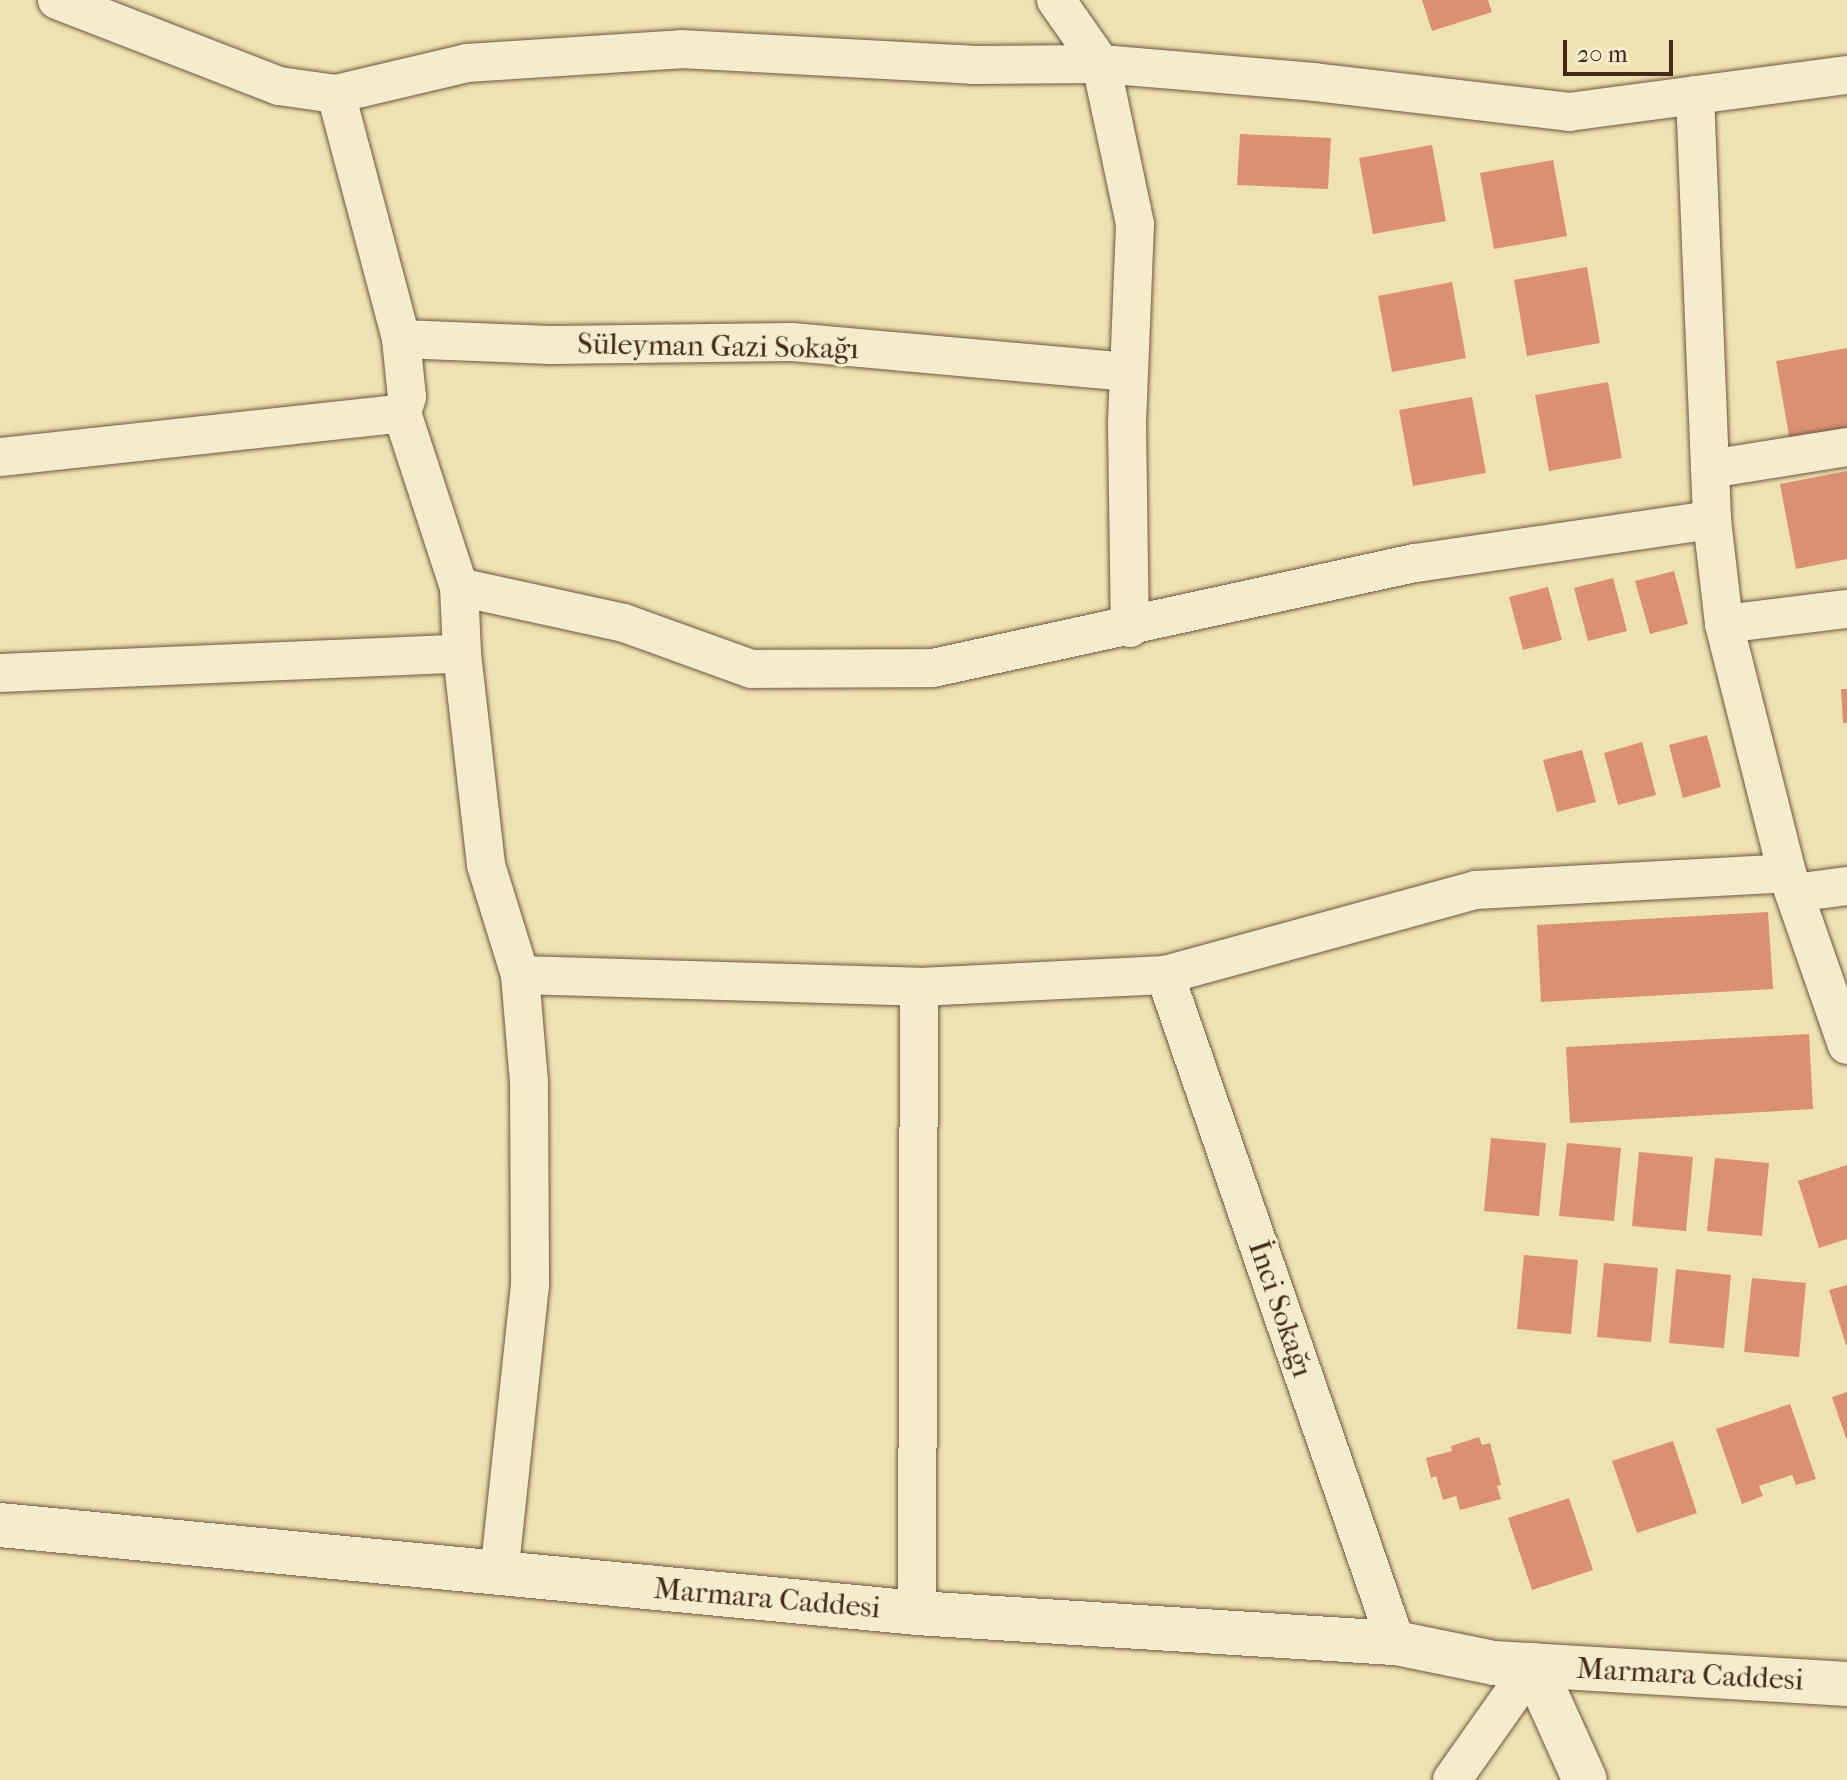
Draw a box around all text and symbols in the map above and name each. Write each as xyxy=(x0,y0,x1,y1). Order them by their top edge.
scale bar xyxy=(1567,24,1677,74)
text: 20 m xyxy=(1577,40,1628,68)
street label: Süleyman Gazi Sokağı xyxy=(577,327,859,367)
street label: İnci Sokağı xyxy=(1240,1236,1320,1382)
street label: Marmara Caddesi xyxy=(652,1571,882,1627)
street label: Marmara Caddesi xyxy=(1575,1651,1805,1699)

